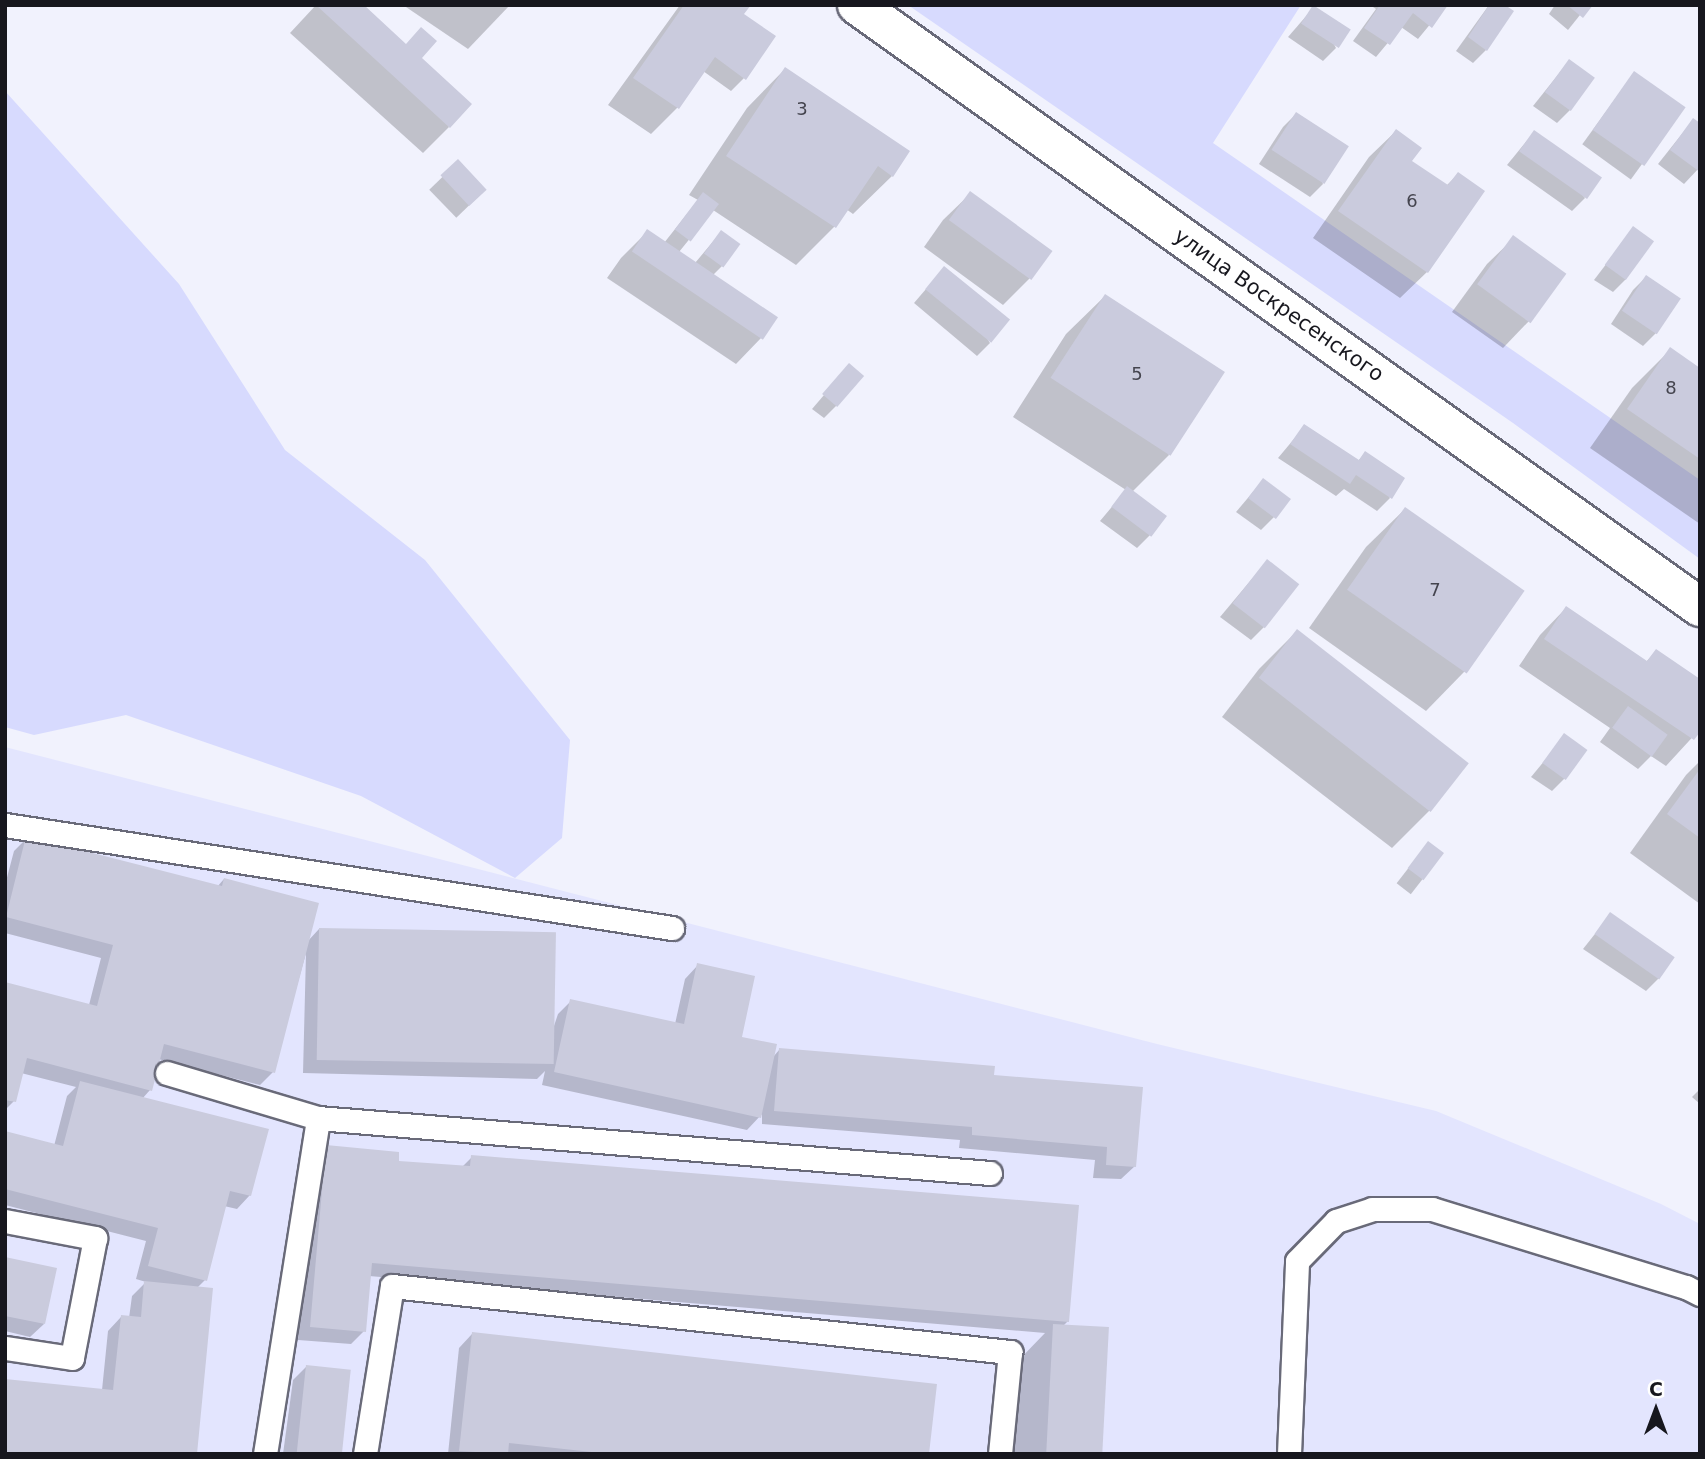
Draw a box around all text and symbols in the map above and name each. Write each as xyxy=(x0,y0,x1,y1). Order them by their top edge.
house number: 3 xyxy=(796,98,808,120)
house number: 6 xyxy=(1406,190,1418,212)
street label: улица Воскресенского xyxy=(1169,223,1389,387)
house number: 5 xyxy=(1131,363,1143,385)
house number: 8 xyxy=(1665,377,1677,399)
house number: 7 xyxy=(1429,579,1441,601)
north arrow xyxy=(1621,1375,1691,1445)
text: С xyxy=(1649,1378,1663,1400)

